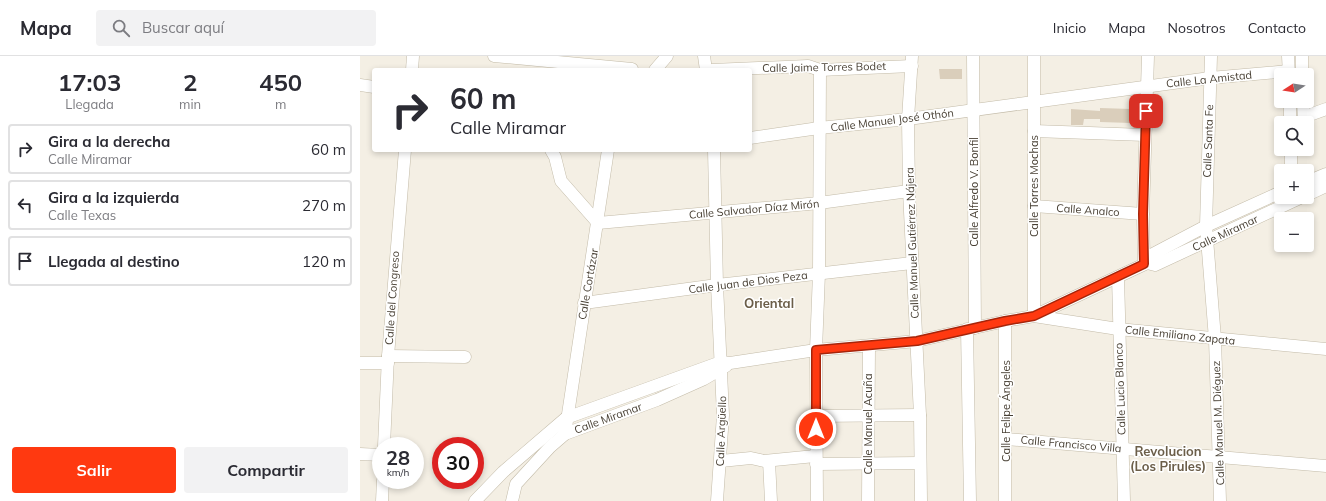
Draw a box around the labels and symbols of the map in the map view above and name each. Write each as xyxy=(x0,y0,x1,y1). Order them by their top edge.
street label: Calle Jaime Torres Bodet xyxy=(762,59,886,75)
street label: Calle La Amistad xyxy=(1165,68,1253,90)
north arrow xyxy=(1274,68,1314,108)
pin xyxy=(1129,94,1163,128)
street label: Calle Santa Fe xyxy=(1200,104,1216,178)
street label: Calle Manuel José Othón xyxy=(830,105,954,135)
street label: Calle Torres Mochas xyxy=(1027,135,1041,237)
street label: Calle Alfredo V. Bonfil xyxy=(967,137,981,247)
street label: Calle Manuel Gutiérrez Nájera xyxy=(902,167,922,319)
street label: Calle Salvador Díaz Mirón xyxy=(688,196,820,222)
street label: Calle Analco xyxy=(1056,201,1120,219)
street label: Calle Miramar xyxy=(1190,212,1260,254)
street label: Calle Cortázar xyxy=(575,247,601,321)
street label: Calle del Congreso xyxy=(382,251,402,345)
street label: Calle Juan de Dios Peza xyxy=(688,268,808,296)
district label: Oriental xyxy=(744,295,794,311)
street label: Calle Emiliano Zapata xyxy=(1124,322,1236,348)
street label: Calle Lucio Blanco xyxy=(1111,343,1129,435)
street label: Calle Felipe Ángeles xyxy=(999,360,1013,462)
street label: Calle Manuel M. Diéguez xyxy=(1209,360,1227,486)
street label: Calle Manuel Acuña xyxy=(861,373,875,475)
street label: Calle Argüello xyxy=(713,396,729,466)
street label: Calle Miramar xyxy=(572,399,644,437)
position arrow xyxy=(795,408,837,450)
street label: Calle Francisco Villa xyxy=(1020,433,1122,455)
speed limit sign: 30 xyxy=(432,437,484,489)
district label: Revolucion (Los Pirules) xyxy=(1130,443,1206,474)

